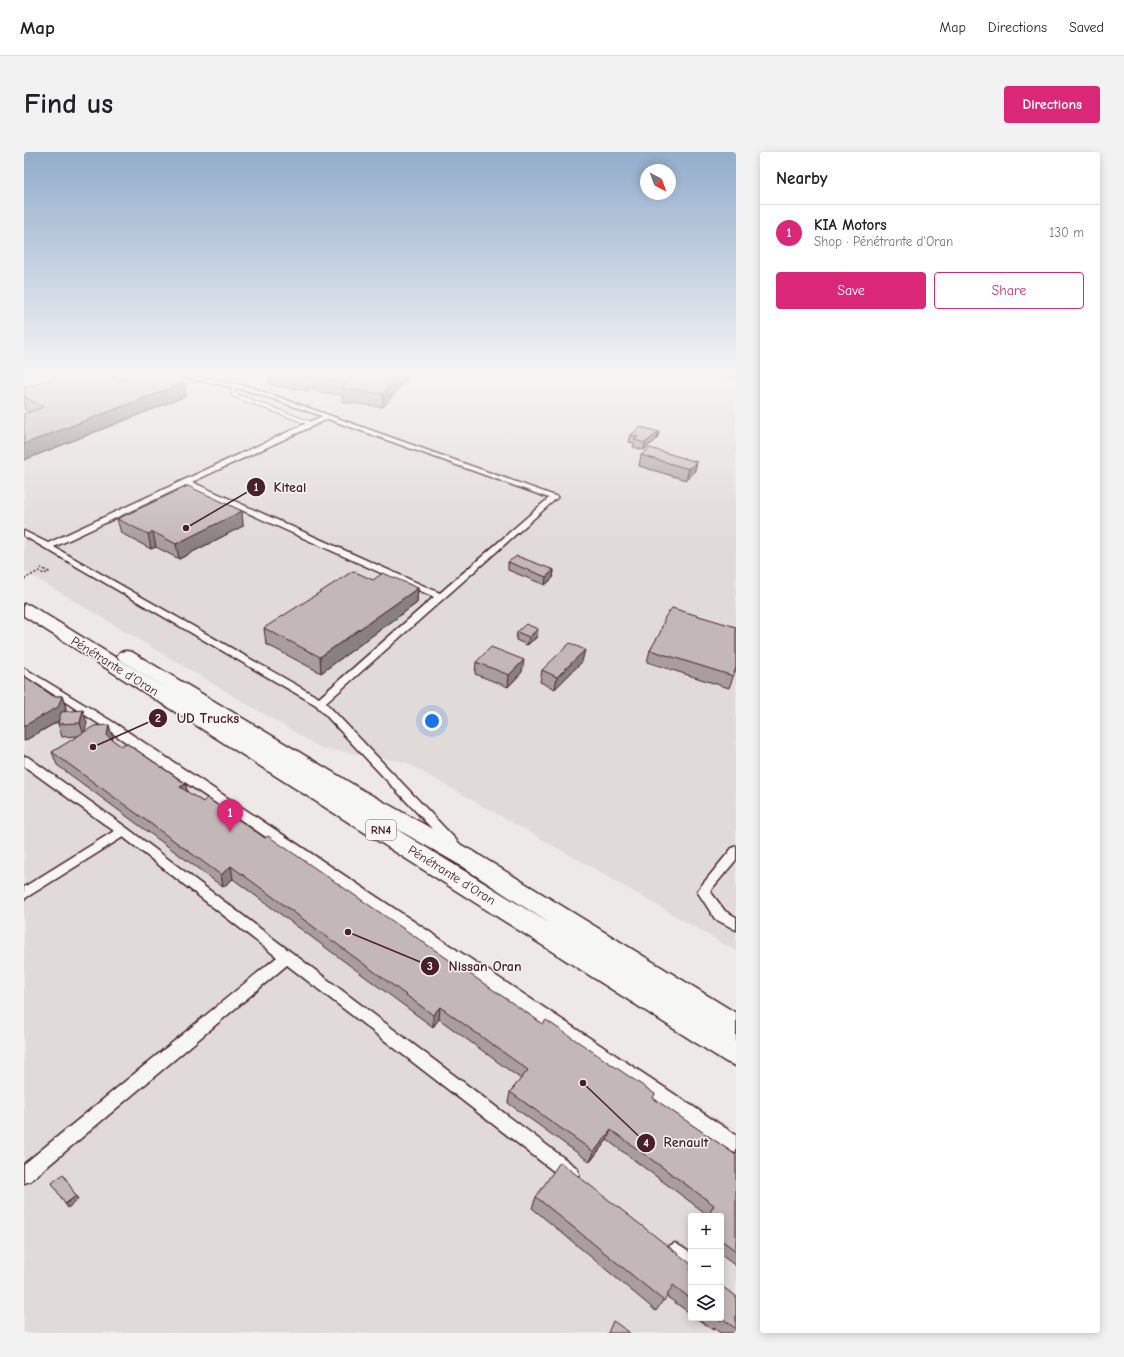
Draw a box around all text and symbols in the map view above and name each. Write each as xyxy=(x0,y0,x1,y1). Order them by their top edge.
text: Map xyxy=(20,17,55,39)
text: Map xyxy=(939,19,966,36)
text: Directions xyxy=(988,19,1047,36)
text: Saved xyxy=(1069,19,1104,36)
button: Directions xyxy=(1004,86,1100,123)
text: Find us xyxy=(24,88,113,120)
north arrow xyxy=(640,164,676,200)
text: Nearby xyxy=(776,169,827,188)
text: KIA Motors xyxy=(814,216,887,234)
text: 1 xyxy=(786,225,792,240)
text: 130 m xyxy=(1049,225,1084,240)
text: Shop · Pénétrante d'Oran xyxy=(814,234,953,249)
button: Save xyxy=(776,272,926,309)
button: Share xyxy=(934,272,1084,309)
callout: Kiteal xyxy=(246,474,314,500)
text: Kiteal xyxy=(274,479,306,496)
text: 1 xyxy=(254,480,259,494)
street label: Pénétrante d'Oran xyxy=(68,633,162,699)
callout: UD Trucks xyxy=(148,705,247,731)
text: UD Trucks xyxy=(177,710,239,727)
text: 2 xyxy=(155,711,161,725)
your location xyxy=(422,711,442,731)
pin: 1 xyxy=(217,799,243,832)
road number: RN4 xyxy=(366,820,396,840)
street label: Pénétrante d'Oran xyxy=(405,842,499,908)
callout: Nissan Oran xyxy=(420,953,529,979)
text: Nissan Oran xyxy=(449,958,522,975)
text: 3 xyxy=(427,959,433,973)
callout: Renault xyxy=(636,1130,717,1156)
text: Renault xyxy=(664,1134,709,1151)
text: 4 xyxy=(643,1136,649,1150)
map controls xyxy=(688,1213,724,1321)
button: + xyxy=(688,1213,724,1249)
button: − xyxy=(688,1249,724,1285)
button: layers xyxy=(688,1285,724,1321)

